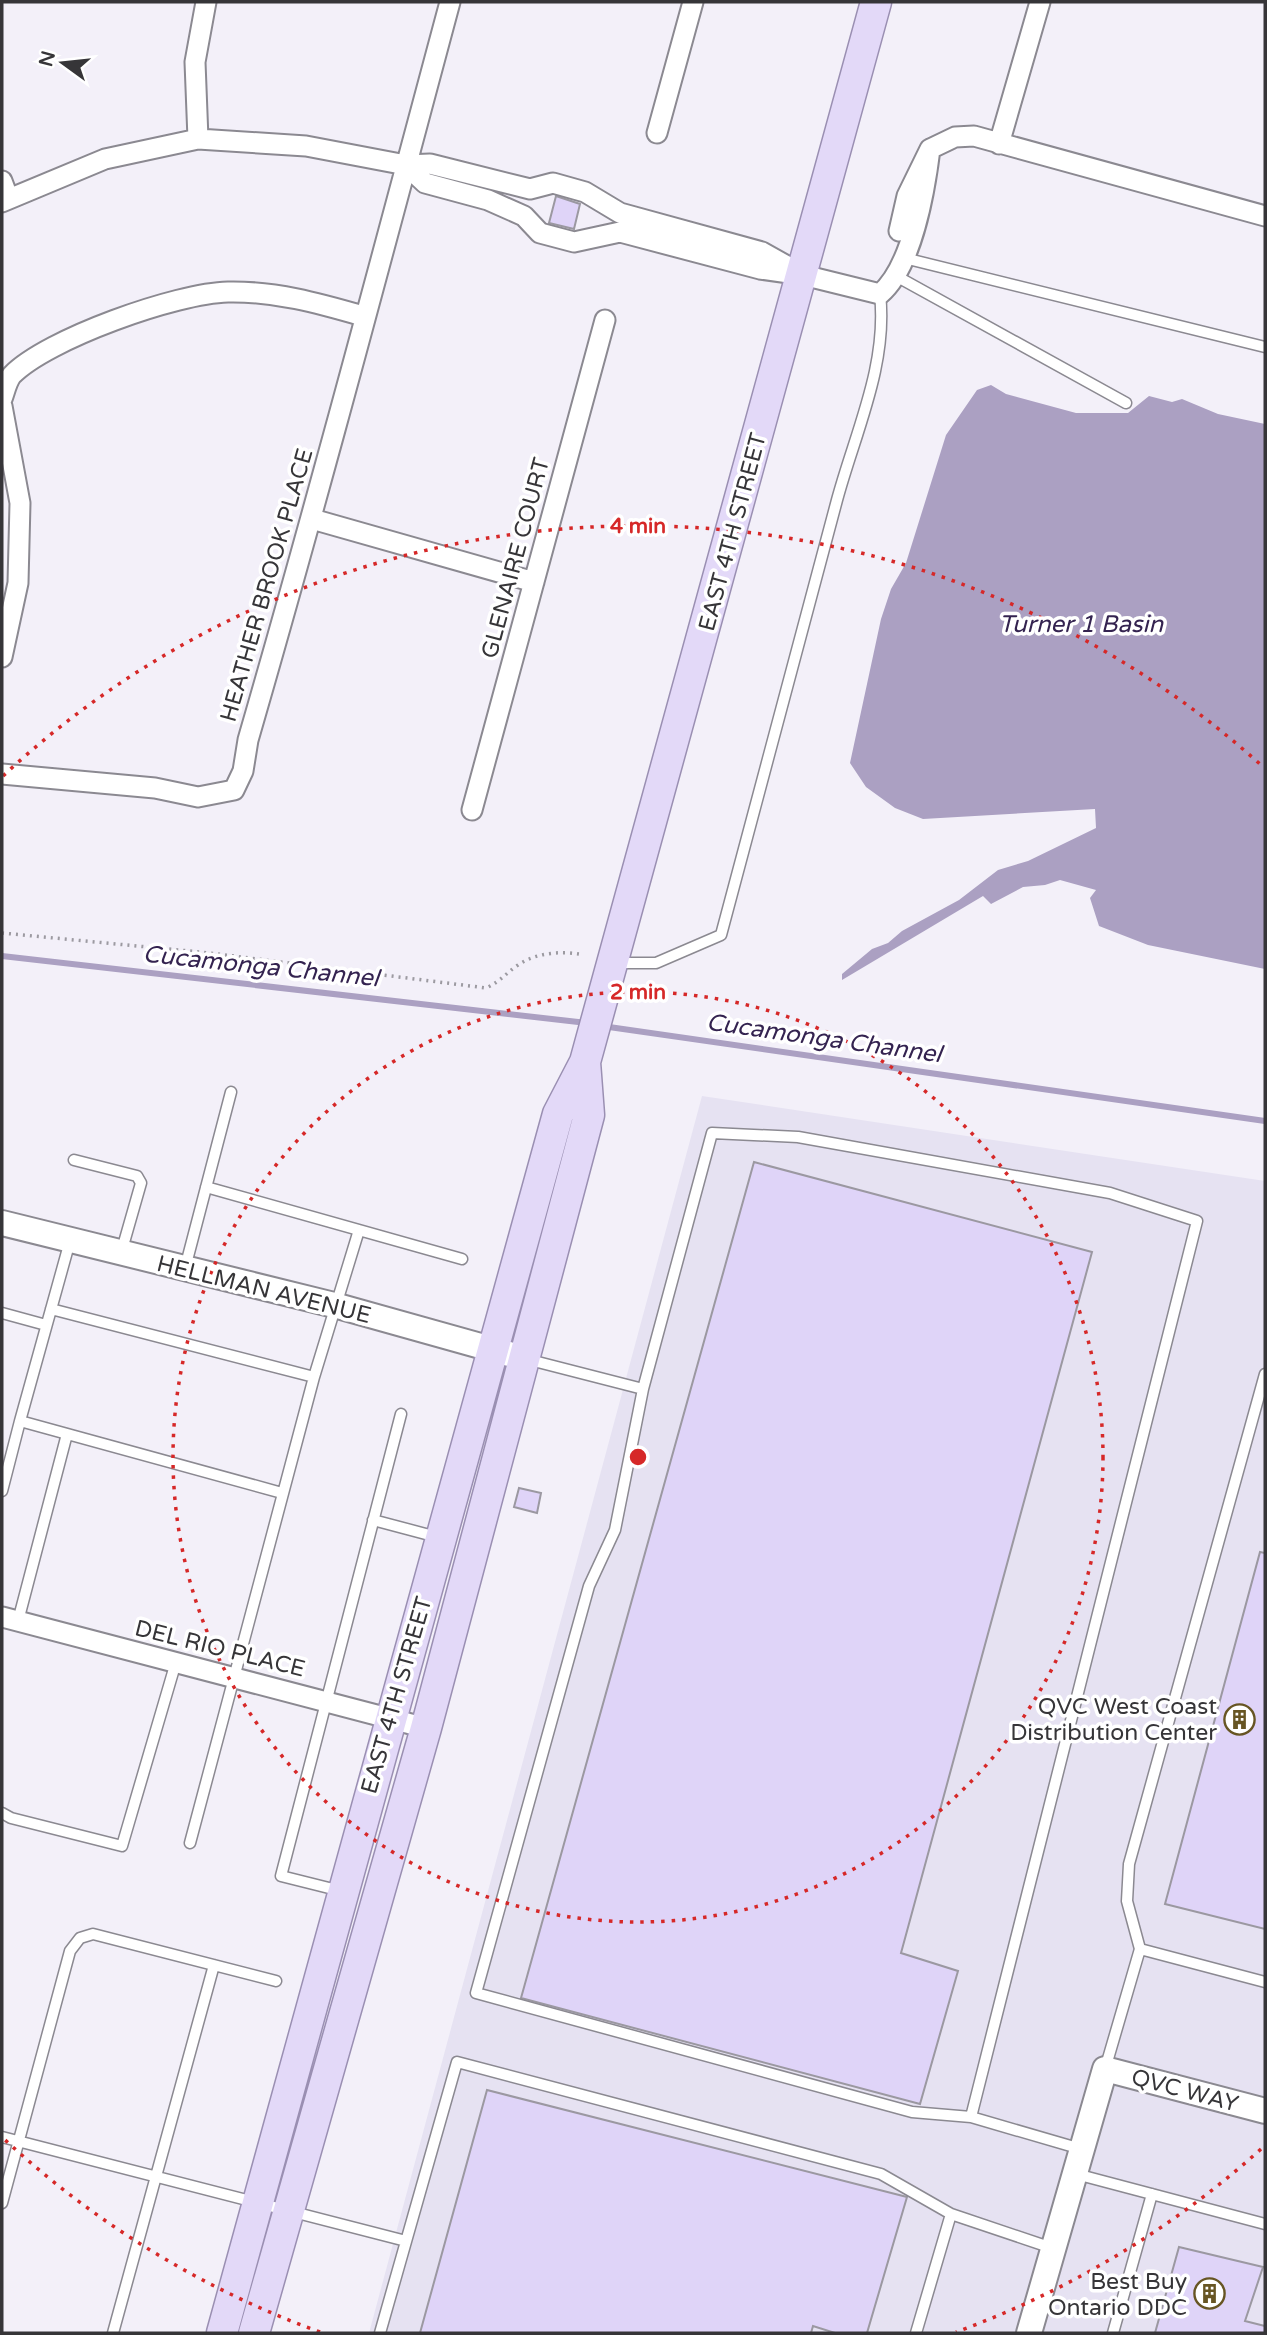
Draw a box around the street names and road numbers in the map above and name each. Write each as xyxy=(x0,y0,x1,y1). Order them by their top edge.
street label: EAST 4TH STREET xyxy=(693,430,773,634)
street label: HEATHER BROOK PLACE xyxy=(215,445,319,725)
street label: GLENAIRE COURT xyxy=(476,455,556,662)
street label: HELLMAN AVENUE xyxy=(154,1250,374,1330)
street label: EAST 4TH STREET xyxy=(355,1593,439,1797)
street label: DEL RIO PLACE xyxy=(132,1614,308,1684)
street label: QVC WAY xyxy=(1128,2063,1242,2119)

